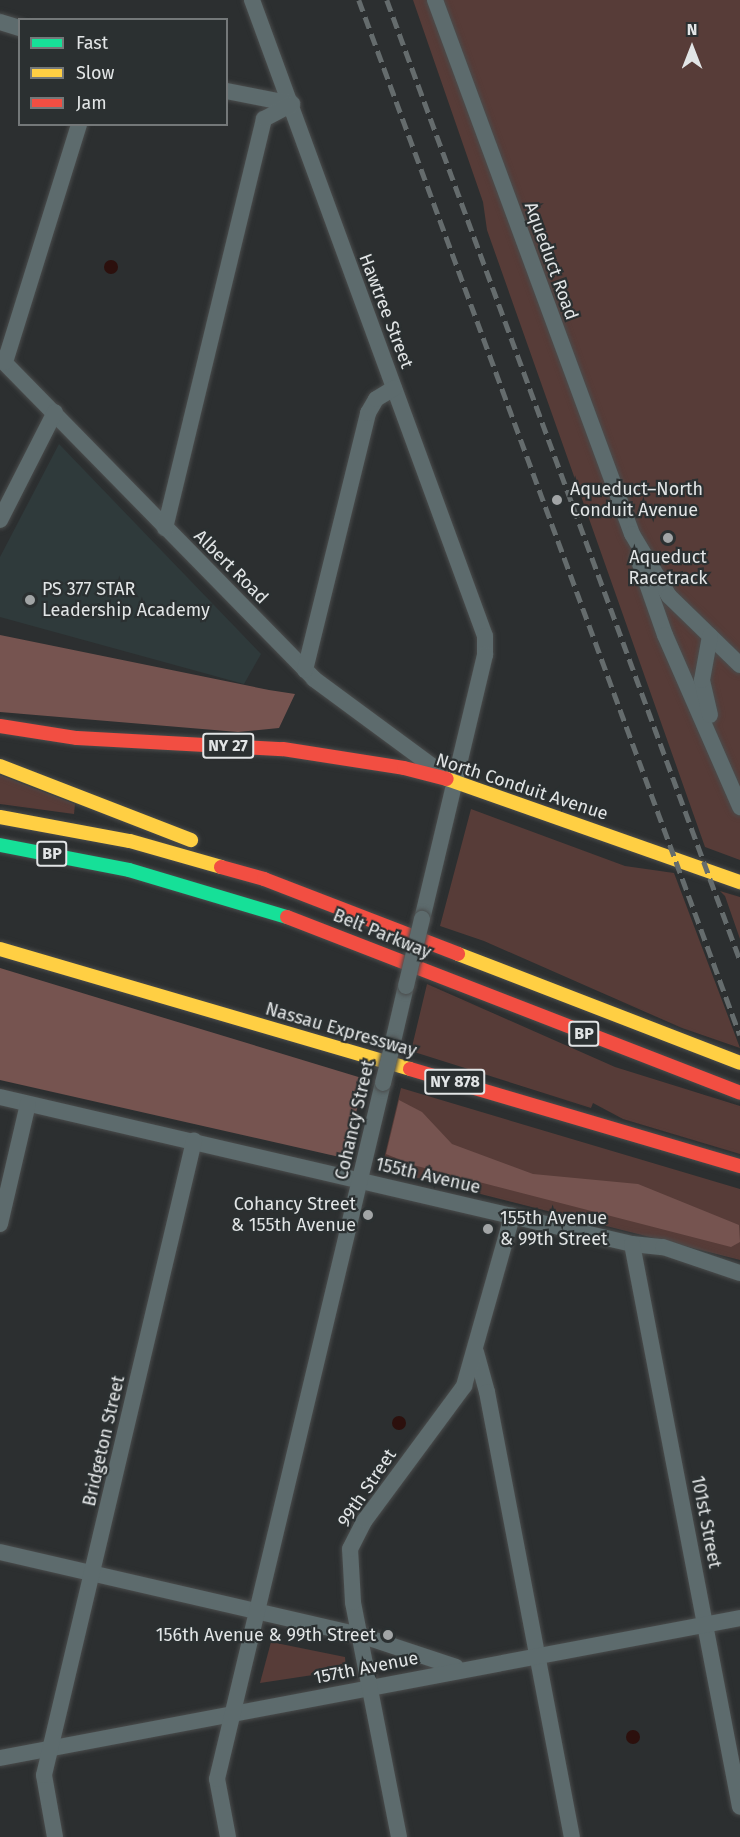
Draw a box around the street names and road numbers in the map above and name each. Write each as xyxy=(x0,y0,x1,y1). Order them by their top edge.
street label: Aqueduct Road xyxy=(520,199,582,323)
street label: Hawtree Street xyxy=(354,251,418,371)
street label: Albert Road xyxy=(189,525,273,609)
road number: NY 27 xyxy=(201,733,255,759)
street label: North Conduit Avenue xyxy=(433,749,611,825)
road number: BP xyxy=(36,841,68,867)
street label: Belt Parkway xyxy=(330,905,434,963)
street label: Nassau Expressway xyxy=(263,998,419,1062)
road number: BP xyxy=(568,1021,600,1047)
street label: Cohancy Street xyxy=(331,1058,379,1182)
road number: NY 878 xyxy=(424,1069,486,1095)
street label: 155th Avenue xyxy=(373,1153,483,1199)
street label: Bridgeton Street xyxy=(78,1374,130,1508)
street label: 99th Street xyxy=(333,1445,401,1531)
street label: 101st Street xyxy=(686,1474,726,1570)
street label: 157th Avenue xyxy=(312,1647,420,1689)

